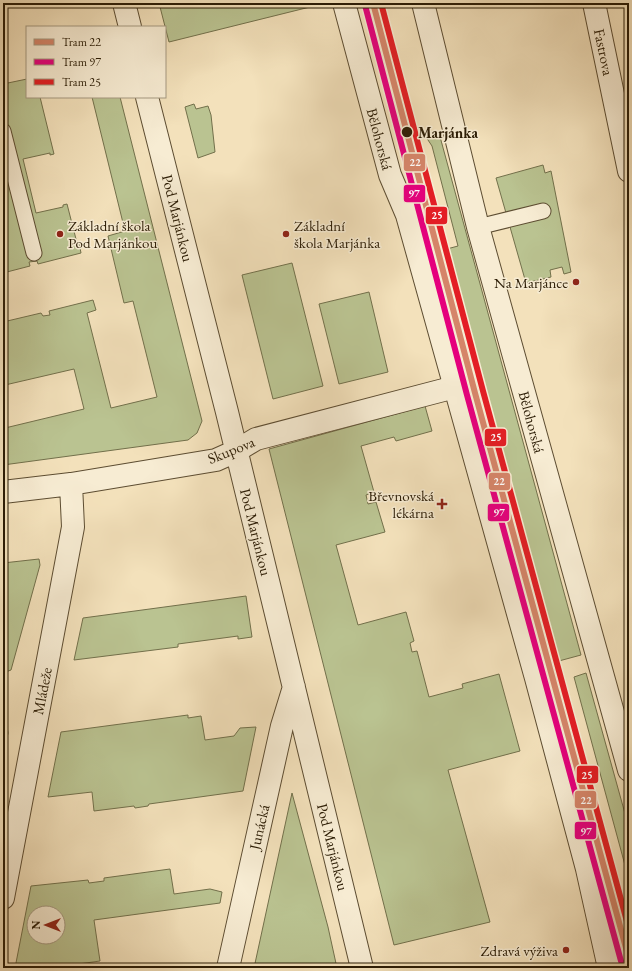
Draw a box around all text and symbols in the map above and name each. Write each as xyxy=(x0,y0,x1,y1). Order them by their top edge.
legend xyxy=(26,26,166,98)
street label: Fastrova xyxy=(590,27,618,77)
text: Tram 22 xyxy=(62,34,101,50)
text: Tram 97 xyxy=(62,54,101,70)
text: Tram 25 xyxy=(62,74,101,90)
street label: Bělohorská xyxy=(363,106,397,172)
place label: Marjánka xyxy=(418,123,478,142)
marker: Marjánka xyxy=(400,125,414,139)
line badge: 22 xyxy=(403,153,426,172)
text: 22 xyxy=(409,155,421,169)
street label: Pod Marjánkou xyxy=(158,172,198,264)
line badge: 97 xyxy=(403,184,426,203)
text: 97 xyxy=(408,186,420,200)
line badge: 25 xyxy=(425,206,448,225)
text: 25 xyxy=(431,208,443,222)
place label: Základní škola Pod Marjánkou xyxy=(68,216,158,252)
place label: Základní škola Marjánka xyxy=(294,216,380,252)
marker: Základní škola Pod Marjánkou xyxy=(55,229,65,239)
marker: Základní škola Marjánka xyxy=(281,229,291,239)
place label: Na Marjánce xyxy=(494,273,568,292)
marker: Na Marjánce xyxy=(571,277,581,287)
street label: Bělohorská xyxy=(515,389,549,455)
line badge: 25 xyxy=(484,428,507,447)
text: 25 xyxy=(490,430,502,444)
street label: Skupova xyxy=(205,432,257,468)
line badge: 22 xyxy=(488,472,511,491)
text: 22 xyxy=(493,474,505,488)
street label: Pod Marjánkou xyxy=(236,486,276,578)
place label: Břevnovská lékárna xyxy=(368,486,434,522)
marker: Břevnovská lékárna xyxy=(437,499,447,509)
line badge: 97 xyxy=(487,503,510,522)
text: 97 xyxy=(493,505,505,519)
street label: Mládeže xyxy=(28,665,56,716)
line badge: 25 xyxy=(576,765,599,784)
text: 25 xyxy=(581,768,593,782)
line badge: 22 xyxy=(574,790,597,809)
text: 22 xyxy=(580,793,592,807)
street label: Pod Marjánkou xyxy=(313,801,353,893)
street label: Junácká xyxy=(244,802,273,854)
line badge: 97 xyxy=(574,821,597,840)
text: 97 xyxy=(580,824,592,838)
north arrow xyxy=(26,905,66,945)
text: N xyxy=(29,920,43,929)
place label: Zdravá výživa xyxy=(481,941,558,960)
marker: Zdravá výživa xyxy=(561,945,571,955)

